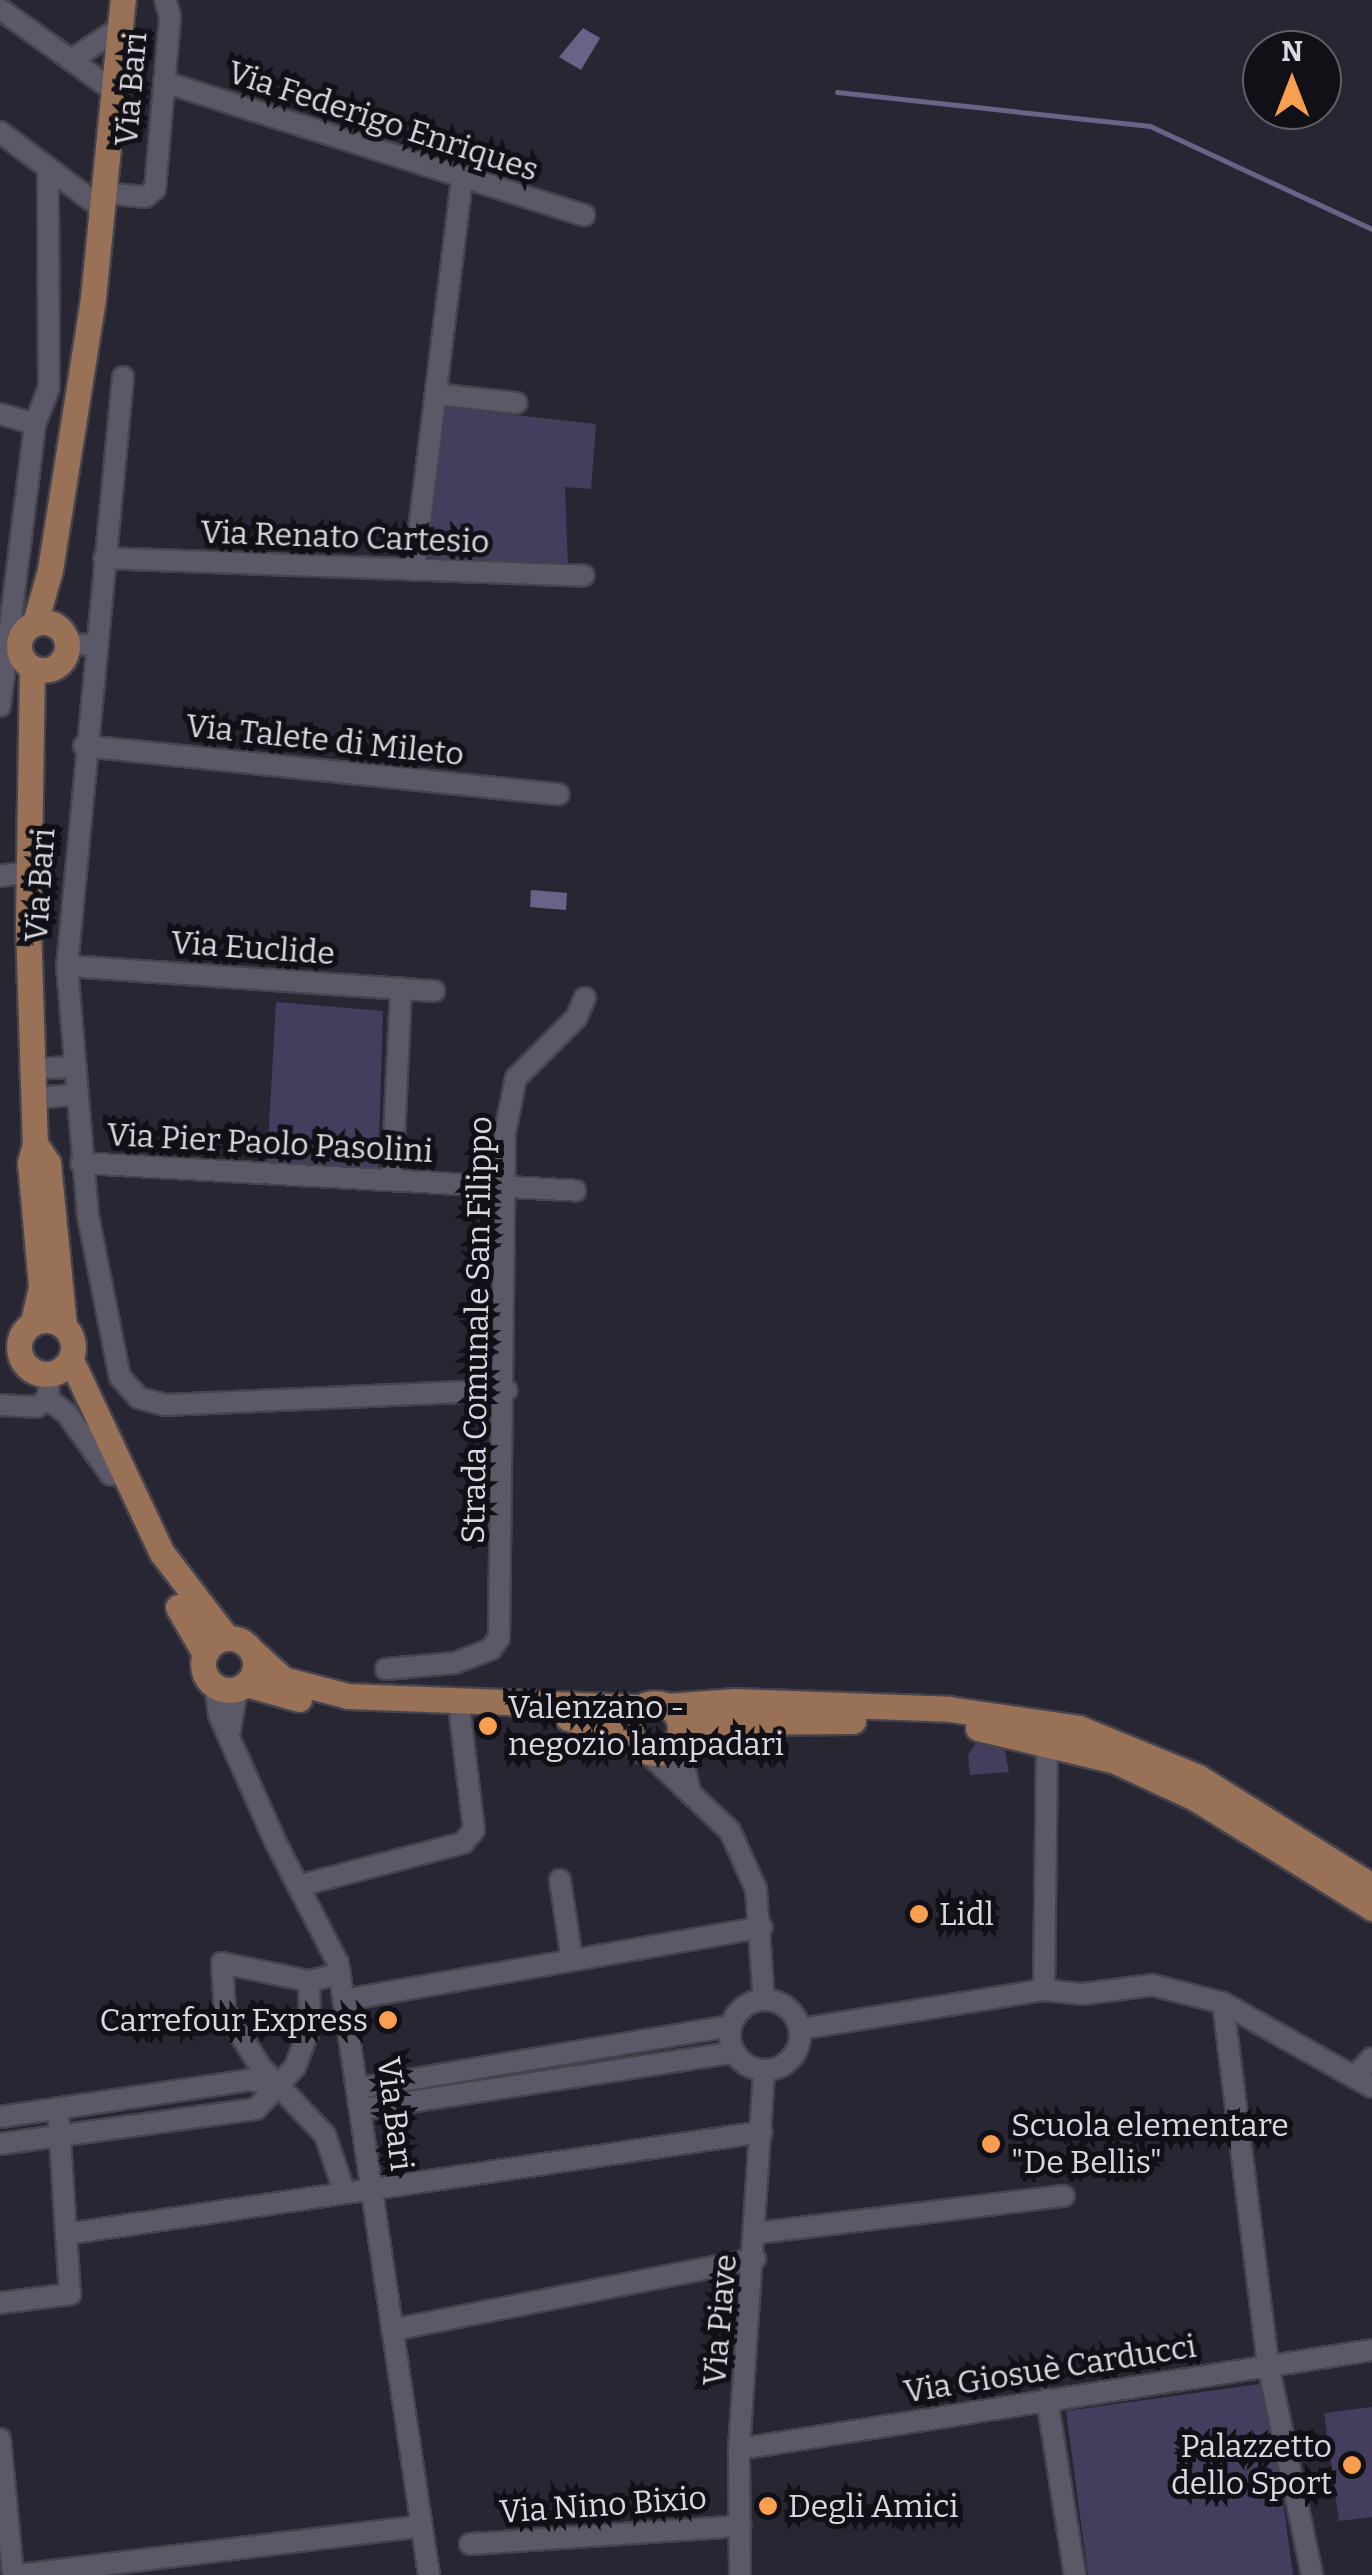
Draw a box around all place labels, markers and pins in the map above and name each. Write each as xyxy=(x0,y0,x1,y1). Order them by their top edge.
place label: Valenzano - negozio lampadari xyxy=(508,1689,784,1764)
marker: Valenzano - negozio lampadari xyxy=(477,1715,499,1737)
place label: Lidl xyxy=(939,1895,994,1933)
marker: Lidl xyxy=(908,1903,930,1925)
place label: Carrefour Express xyxy=(100,2001,368,2039)
marker: Carrefour Express xyxy=(377,2009,399,2031)
place label: Scuola elementare "De Bellis" xyxy=(1011,2107,1289,2182)
marker: Scuola elementare "De Bellis" xyxy=(980,2133,1002,2155)
place label: Palazzetto dello Sport xyxy=(1171,2428,1332,2503)
marker: Palazzetto dello Sport xyxy=(1341,2454,1363,2476)
place label: Degli Amici xyxy=(788,2487,959,2525)
marker: Degli Amici xyxy=(757,2495,779,2517)

